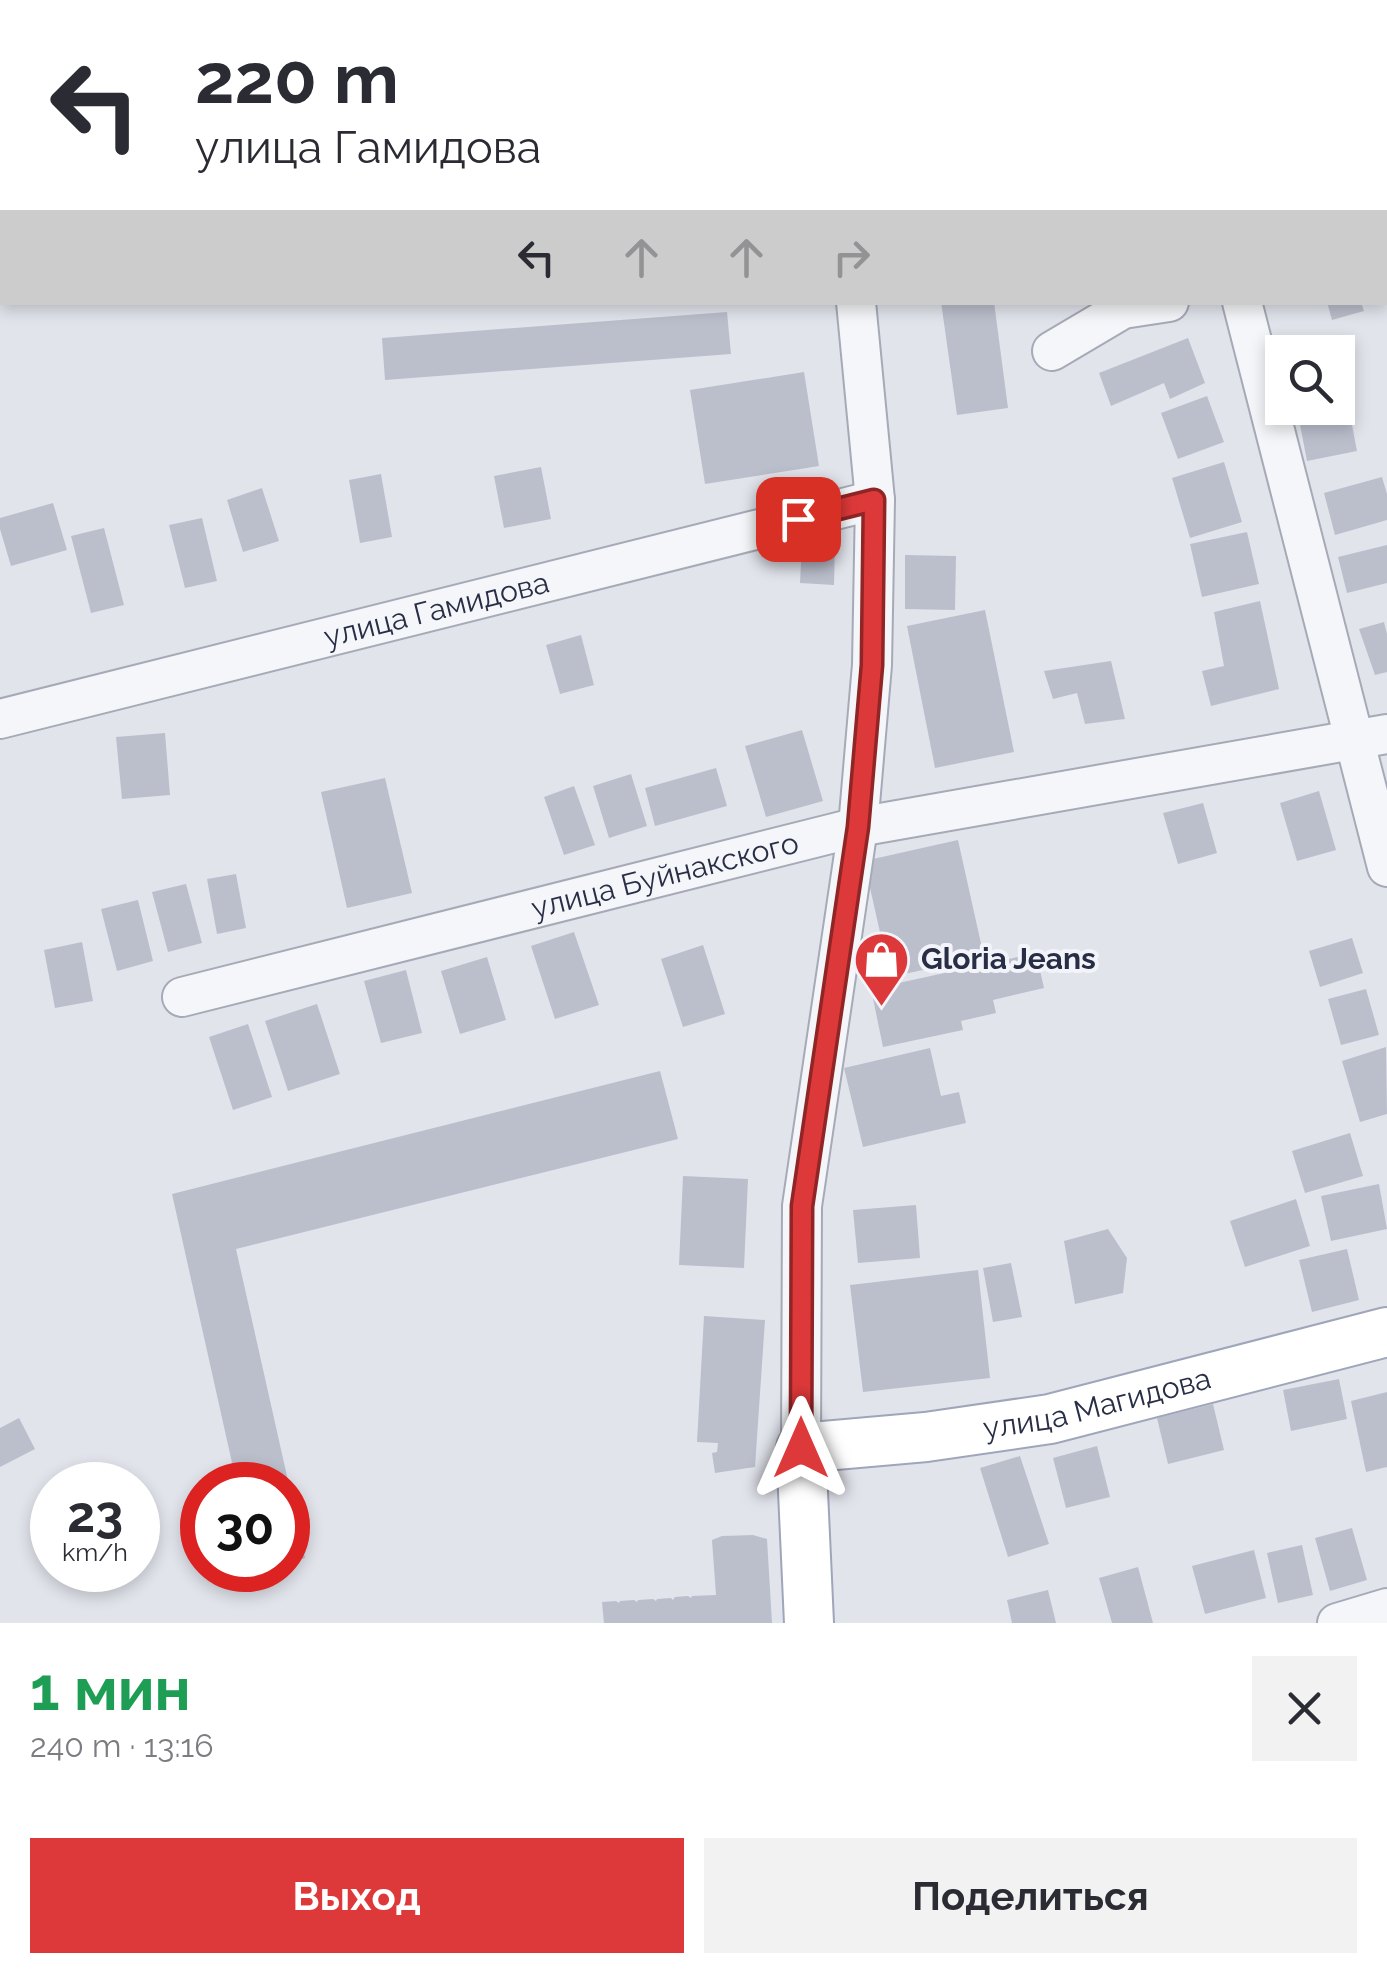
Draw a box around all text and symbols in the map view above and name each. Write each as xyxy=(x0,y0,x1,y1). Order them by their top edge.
text: 220 m xyxy=(195,37,399,119)
icon: left xyxy=(30,40,160,170)
text: улица Гамидова xyxy=(195,121,541,174)
icon: left xyxy=(509,230,564,285)
icon: ahead xyxy=(614,230,669,285)
icon: ahead xyxy=(719,230,774,285)
icon: right xyxy=(824,230,879,285)
map controls xyxy=(1265,335,1355,425)
button: search xyxy=(1265,335,1355,425)
pin xyxy=(756,477,841,562)
icon: arrive xyxy=(771,492,826,547)
street label: улица Гамидова xyxy=(320,564,553,654)
street label: улица Буйнакского xyxy=(528,825,802,925)
shop icon: Gloria Jeans xyxy=(852,929,912,1008)
place label: Gloria Jeans xyxy=(921,941,1096,976)
street label: улица Магидова xyxy=(981,1360,1214,1445)
position arrow xyxy=(749,1396,853,1500)
speed limit sign: 30 xyxy=(180,1462,310,1592)
text: 23 xyxy=(67,1485,123,1544)
text: km/h xyxy=(62,1537,128,1567)
text: 1 мин xyxy=(30,1654,191,1724)
button: close xyxy=(1252,1656,1357,1761)
text: 240 m · 13:16 xyxy=(30,1727,213,1764)
button: Выход xyxy=(30,1838,684,1953)
button: Поделиться xyxy=(704,1838,1357,1953)

